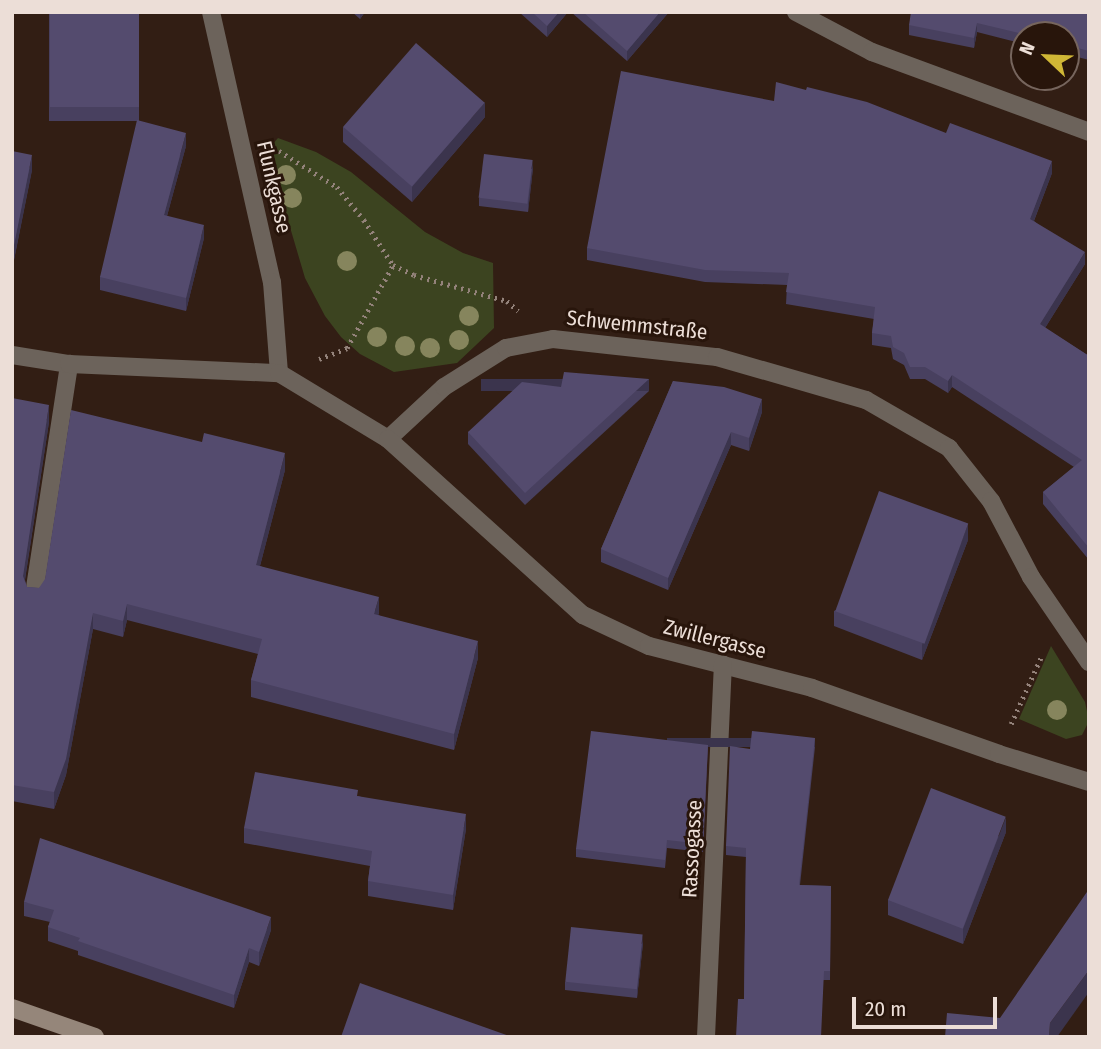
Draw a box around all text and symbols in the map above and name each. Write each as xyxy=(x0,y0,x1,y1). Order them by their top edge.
north arrow xyxy=(1010,21,1080,91)
text: N xyxy=(1014,39,1040,58)
street label: Flunkgasse xyxy=(251,138,297,236)
street label: Schwemmstraße xyxy=(565,305,709,345)
street label: Zwillergasse xyxy=(661,614,769,664)
street label: Rassogasse xyxy=(677,799,707,899)
scale bar xyxy=(856,982,1001,1026)
text: 20 m xyxy=(865,996,906,1022)

